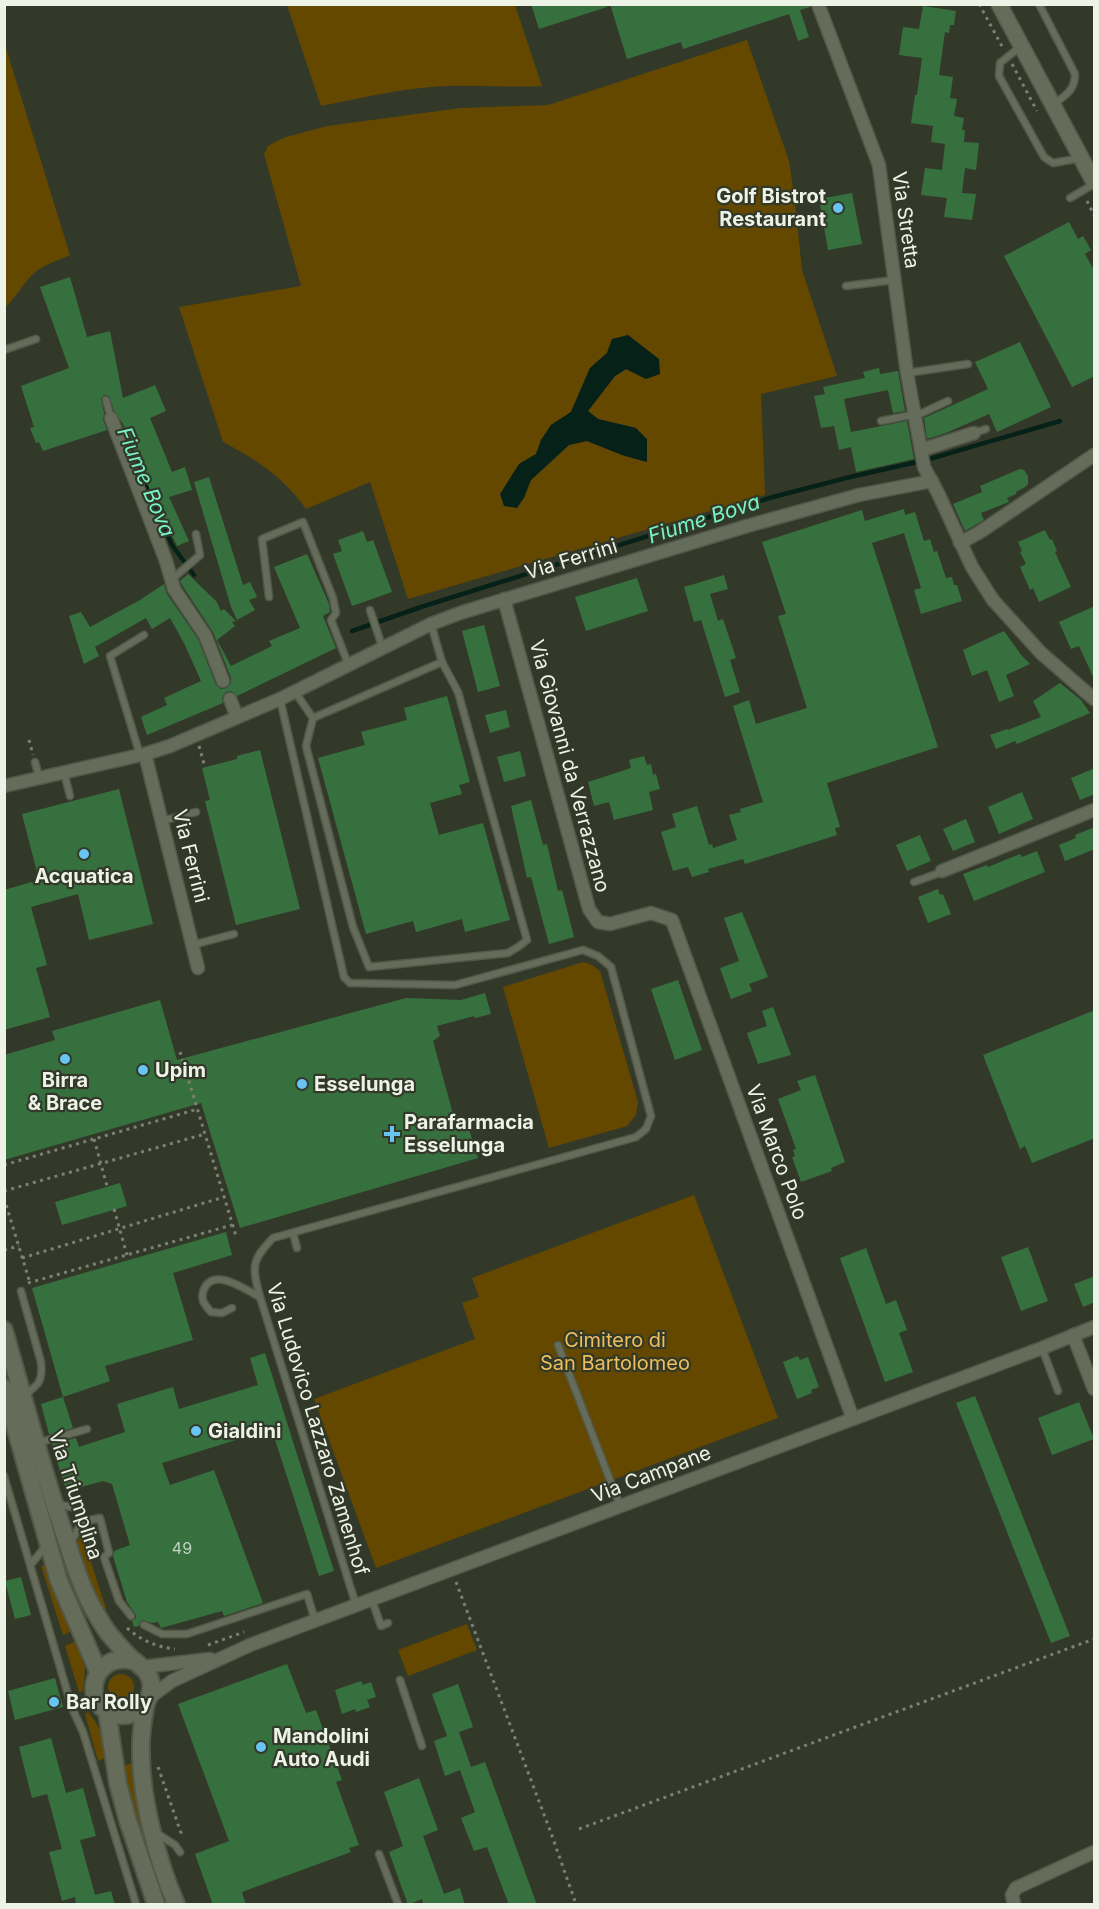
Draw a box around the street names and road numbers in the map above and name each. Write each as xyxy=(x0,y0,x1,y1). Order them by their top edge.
street label: Via Stretta xyxy=(887,170,925,270)
street label: Via Ferrini xyxy=(522,534,620,584)
street label: Via Giovanni da Verrazzano xyxy=(525,637,615,895)
street label: Via Ferrini xyxy=(168,807,214,905)
street label: Via Marco Polo xyxy=(741,1081,813,1223)
street label: Via Ludovico Lazzaro Zamenhof xyxy=(262,1280,374,1579)
street label: Via Triumplina xyxy=(44,1427,108,1563)
street label: Via Campane xyxy=(588,1440,714,1508)

